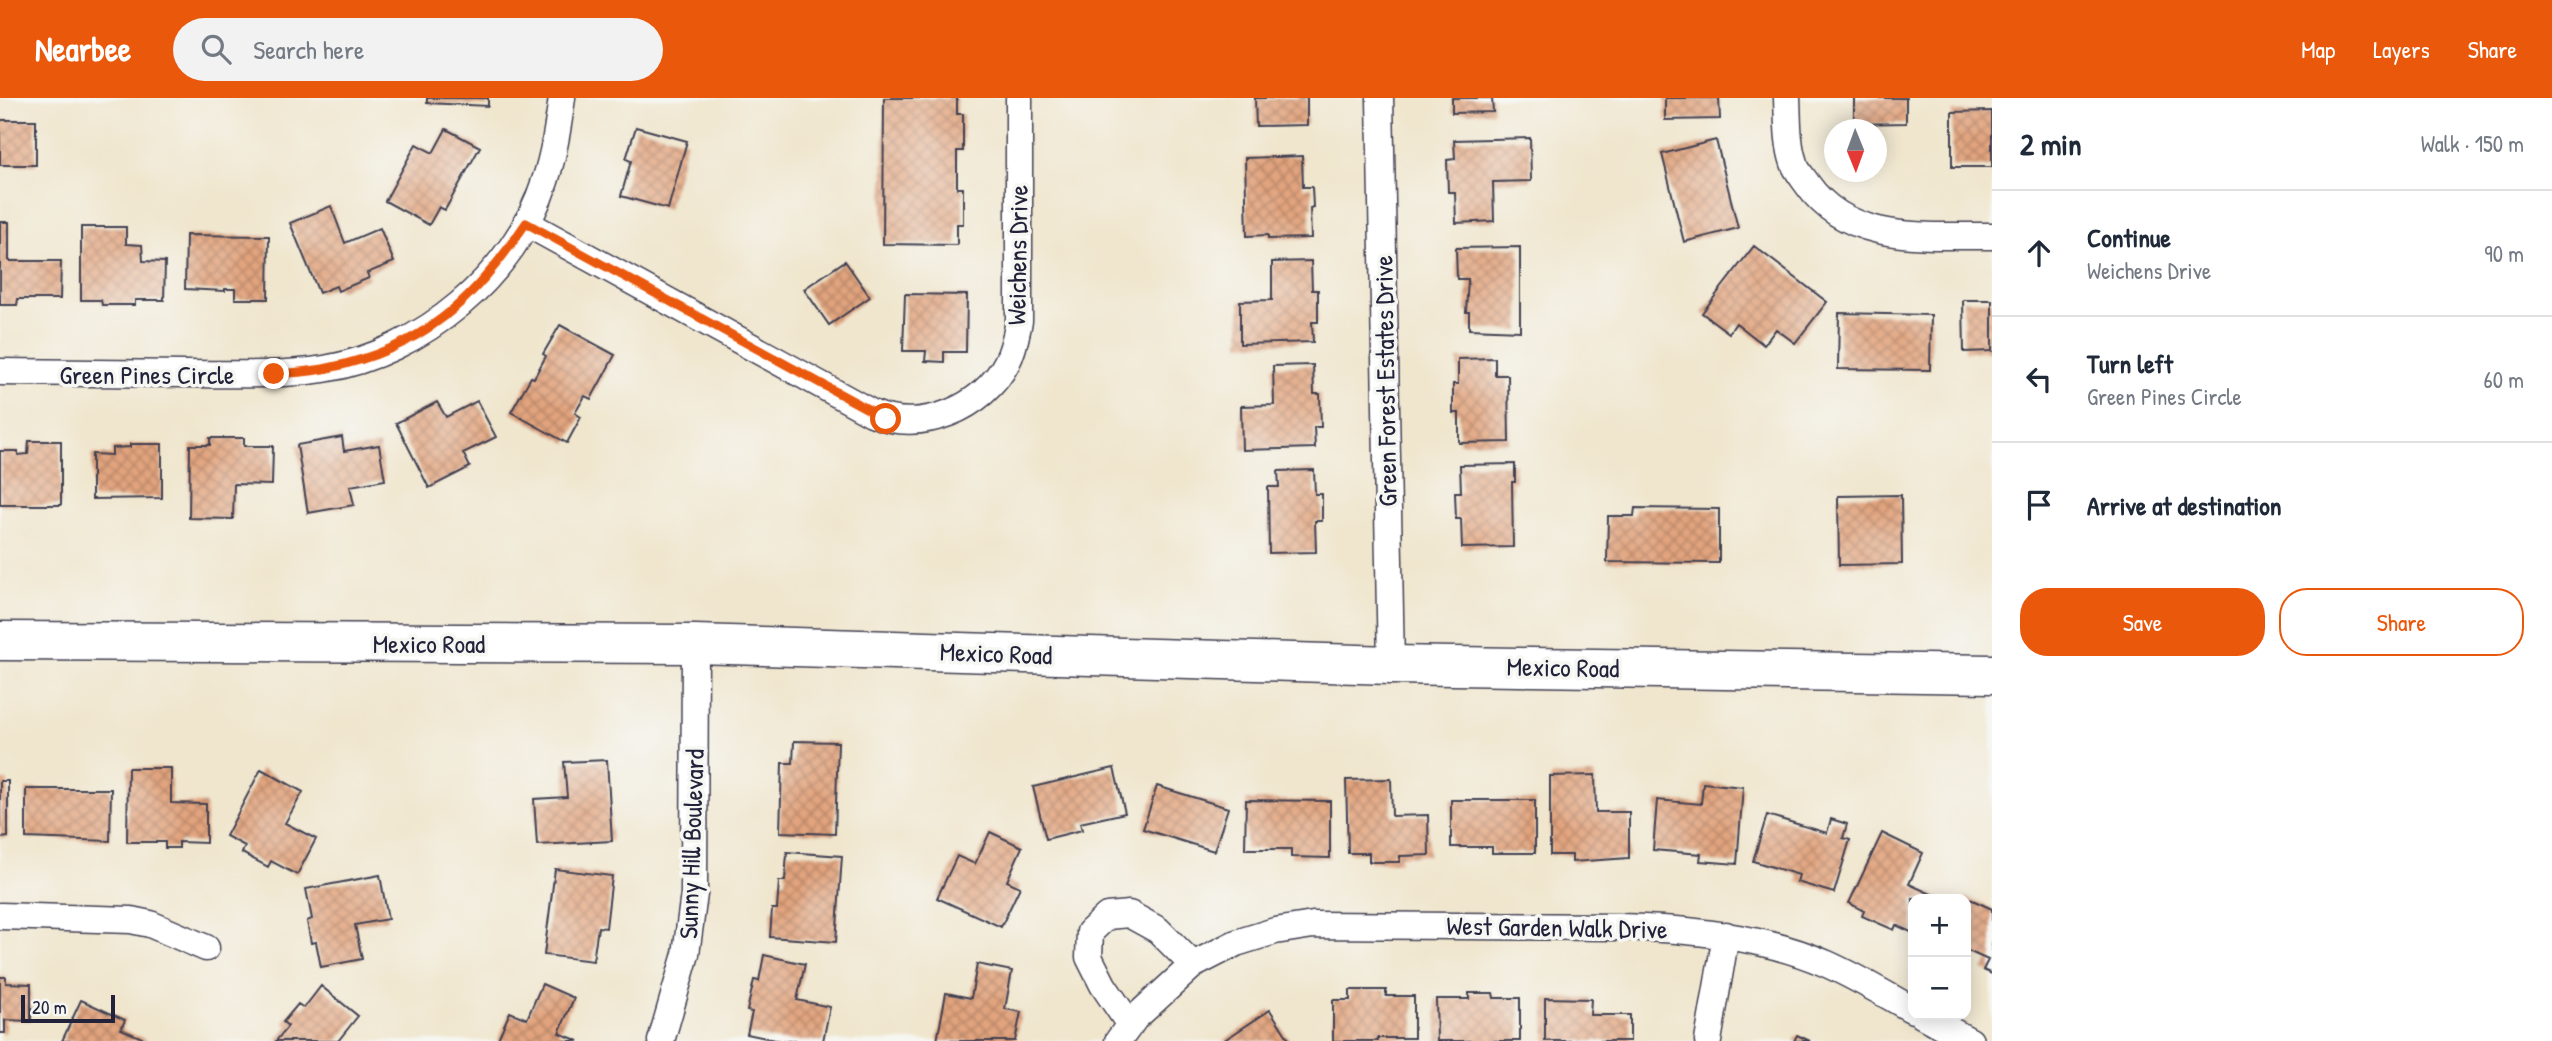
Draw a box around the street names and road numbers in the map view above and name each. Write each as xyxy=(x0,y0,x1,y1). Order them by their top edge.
street label: Weichens Drive xyxy=(998,185,1036,325)
street label: Green Forest Estates Drive xyxy=(1365,255,1405,507)
street label: Green Pines Circle xyxy=(60,357,234,392)
street label: Mexico Road xyxy=(373,626,485,661)
street label: Mexico Road xyxy=(939,634,1053,672)
street label: Mexico Road xyxy=(1506,649,1620,685)
street label: Sunny Hill Boulevard xyxy=(670,748,712,940)
street label: West Garden Walk Drive xyxy=(1446,908,1668,946)

